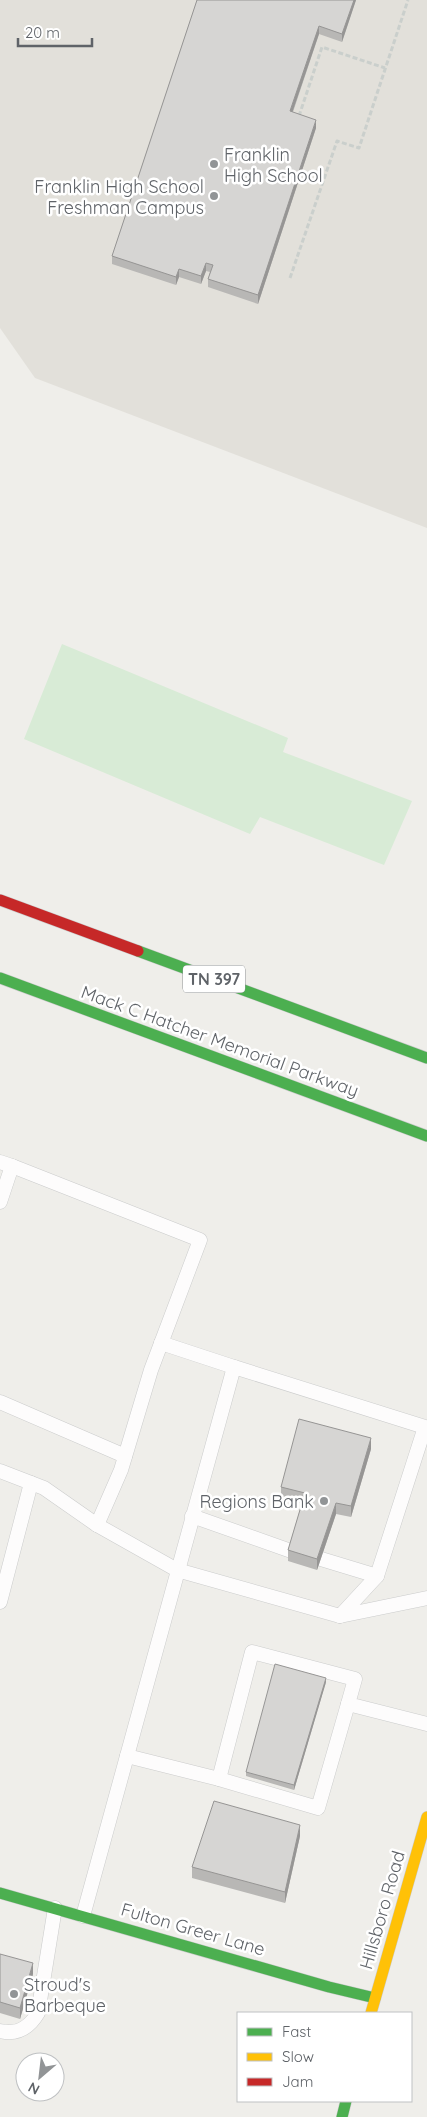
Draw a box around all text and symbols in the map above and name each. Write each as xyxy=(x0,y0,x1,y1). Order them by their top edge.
scale bar xyxy=(18,15,91,47)
text: 20 m xyxy=(25,23,60,42)
place label: Franklin High School xyxy=(224,143,323,187)
marker: Franklin High School xyxy=(208,158,220,170)
place label: Franklin High School Freshman Campus xyxy=(34,175,204,219)
marker: Franklin High School Freshman Campus xyxy=(208,190,220,202)
road number: TN 397 xyxy=(183,966,245,992)
street label: Mack C Hatcher Memorial Parkway xyxy=(78,980,362,1102)
place label: Regions Bank xyxy=(200,1490,314,1513)
marker: Regions Bank xyxy=(318,1495,330,1507)
street label: Hillsboro Road xyxy=(354,1848,410,1972)
street label: Fulton Greer Lane xyxy=(118,1897,268,1961)
place label: Stroud's Barbeque xyxy=(24,1973,106,2017)
marker: Stroud's Barbeque xyxy=(8,1988,20,2000)
legend xyxy=(237,2012,412,2102)
text: Fast xyxy=(282,2022,311,2041)
text: Slow xyxy=(282,2047,314,2066)
north arrow xyxy=(15,2052,65,2102)
text: Jam xyxy=(282,2072,313,2091)
text: N xyxy=(25,2078,43,2099)

